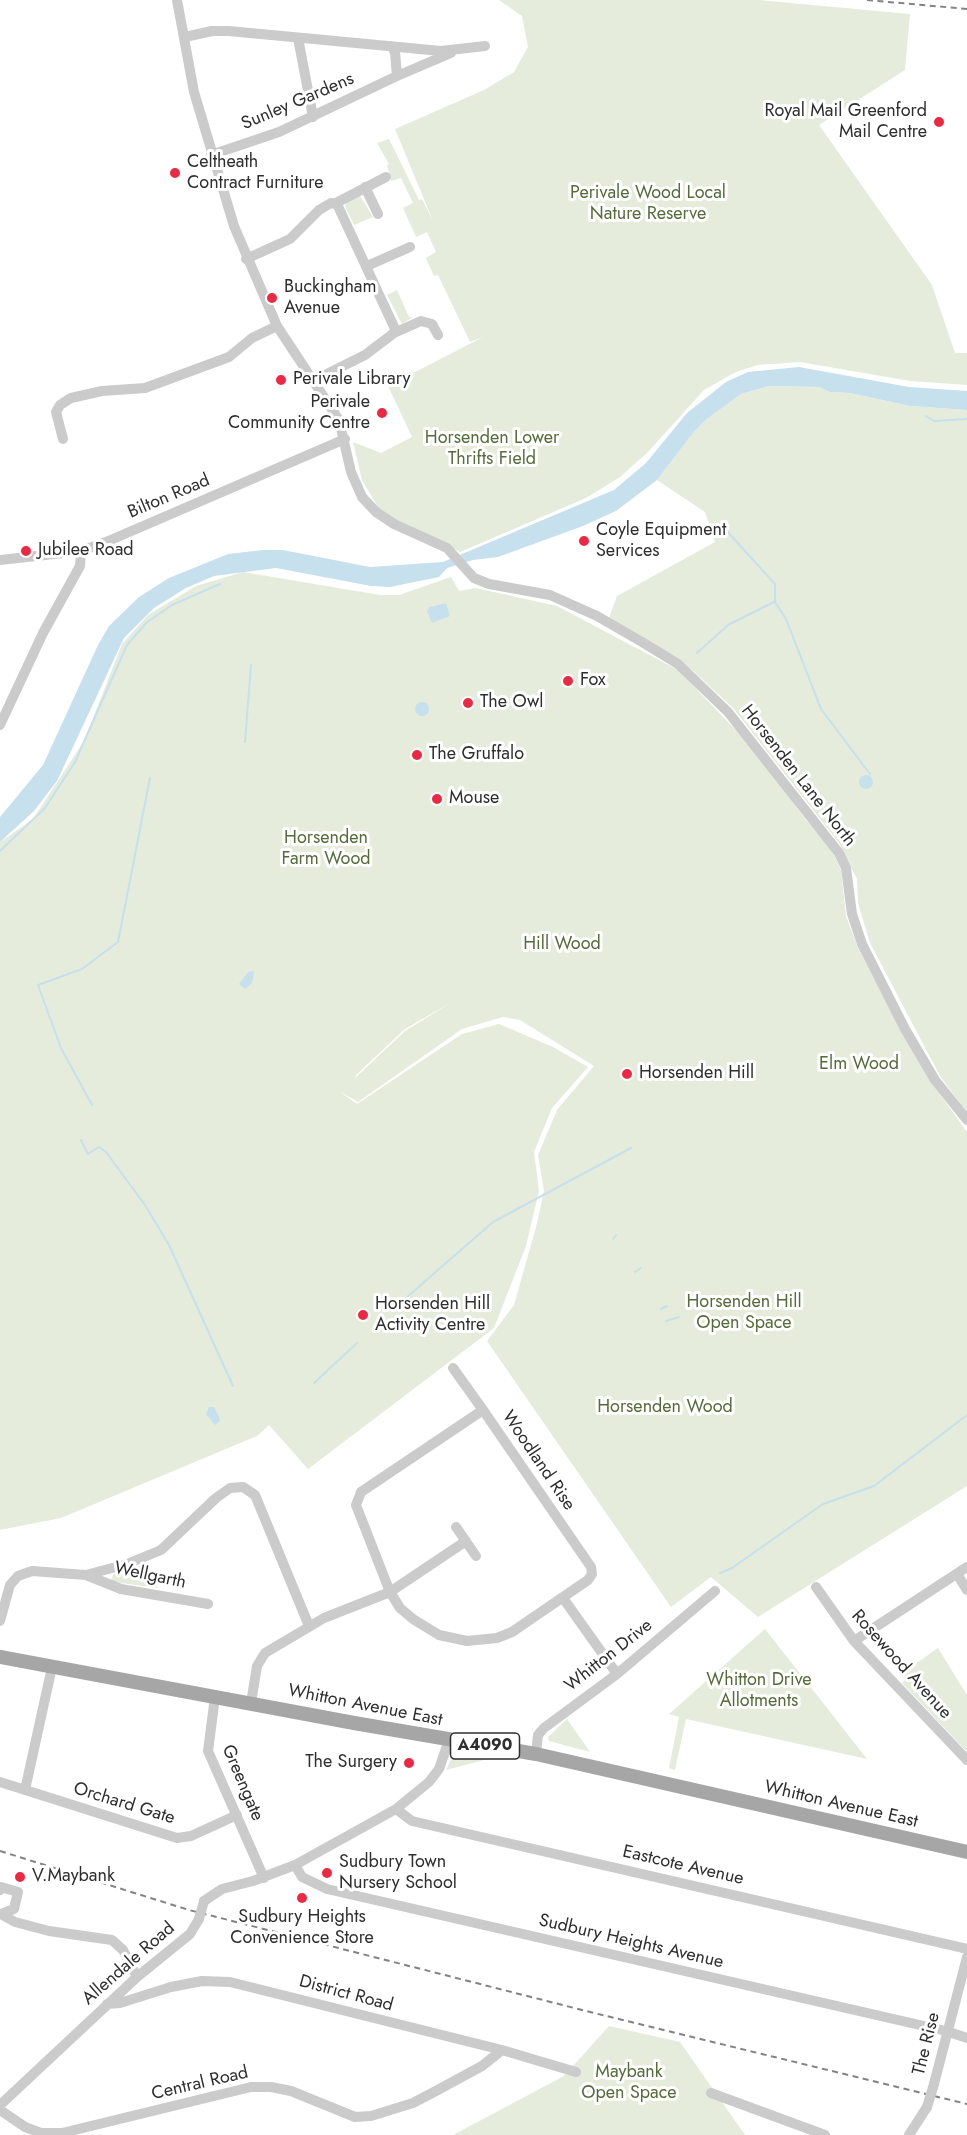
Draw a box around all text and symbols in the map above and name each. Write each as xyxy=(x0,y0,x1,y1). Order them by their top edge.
street label: Sunley Gardens xyxy=(238,69,358,135)
place label: Royal Mail Greenford Mail Centre xyxy=(765,101,927,144)
marker: Royal Mail Greenford Mail Centre xyxy=(932,115,946,129)
place label: Celtheath Contract Furniture xyxy=(187,152,323,195)
marker: Celtheath Contract Furniture xyxy=(168,166,182,180)
park label: Perivale Wood Local Nature Reserve xyxy=(570,183,726,226)
place label: Buckingham Avenue xyxy=(284,277,377,320)
marker: Buckingham Avenue xyxy=(265,291,279,305)
place label: Perivale Library xyxy=(293,369,410,391)
marker: Perivale Library xyxy=(274,373,288,387)
place label: Perivale Community Centre xyxy=(228,392,370,434)
marker: Perivale Community Centre xyxy=(375,406,389,420)
park label: Horsenden Lower Thrifts Field xyxy=(425,428,559,470)
street label: Bilton Road xyxy=(125,470,213,524)
place label: Coyle Equipment Services xyxy=(596,520,726,562)
marker: Coyle Equipment Services xyxy=(577,534,591,548)
place label: Jubilee Road xyxy=(38,540,134,562)
marker: Jubilee Road xyxy=(19,544,33,558)
place label: Fox xyxy=(580,670,606,692)
marker: Fox xyxy=(561,674,575,688)
place label: The Owl xyxy=(480,692,543,714)
marker: The Owl xyxy=(461,696,475,710)
street label: Horsenden Lane North xyxy=(736,701,860,851)
place label: The Gruffalo xyxy=(429,744,524,766)
marker: The Gruffalo xyxy=(410,748,424,762)
place label: Mouse xyxy=(449,788,499,810)
marker: Mouse xyxy=(430,792,444,806)
park label: Horsenden Farm Wood xyxy=(281,828,371,870)
park label: Hill Wood xyxy=(523,934,601,956)
park label: Elm Wood xyxy=(819,1054,899,1076)
place label: Horsenden Hill xyxy=(639,1063,754,1085)
marker: Horsenden Hill xyxy=(620,1067,634,1081)
park label: Horsenden Hill Open Space xyxy=(686,1292,802,1334)
place label: Horsenden Hill Activity Centre xyxy=(375,1294,490,1336)
marker: Horsenden Hill Activity Centre xyxy=(356,1308,370,1322)
park label: Horsenden Wood xyxy=(597,1397,733,1419)
street label: Woodland Rise xyxy=(497,1407,579,1515)
street label: Wellgarth xyxy=(112,1558,188,1594)
street label: Rosewood Avenue xyxy=(846,1606,956,1724)
street label: Whitton Drive xyxy=(561,1615,657,1697)
park label: Whitton Drive Allotments xyxy=(706,1670,812,1712)
street label: Whitton Avenue East xyxy=(286,1680,444,1732)
road number: A4090 xyxy=(450,1733,520,1759)
street label: Greengate xyxy=(216,1742,268,1824)
place label: The Surgery xyxy=(305,1752,397,1774)
marker: The Surgery xyxy=(402,1756,416,1770)
street label: Whitton Avenue East xyxy=(762,1777,920,1833)
street label: Orchard Gate xyxy=(71,1778,177,1830)
street label: Eastcote Avenue xyxy=(620,1842,746,1890)
place label: Sudbury Town Nursery School xyxy=(339,1852,457,1894)
place label: V.Maybank xyxy=(32,1866,115,1888)
marker: Sudbury Town Nursery School xyxy=(320,1866,334,1880)
marker: V.Maybank xyxy=(13,1870,27,1884)
marker: Sudbury Heights Convenience Store xyxy=(295,1891,309,1905)
place label: Sudbury Heights Convenience Store xyxy=(230,1907,374,1950)
street label: Sudbury Heights Avenue xyxy=(537,1910,725,1974)
street label: Allendale Road xyxy=(78,1918,180,2010)
street label: District Road xyxy=(297,1971,395,2017)
street label: The Rise xyxy=(909,2010,945,2078)
street label: Central Road xyxy=(150,2062,250,2106)
park label: Maybank Open Space xyxy=(581,2062,677,2104)

